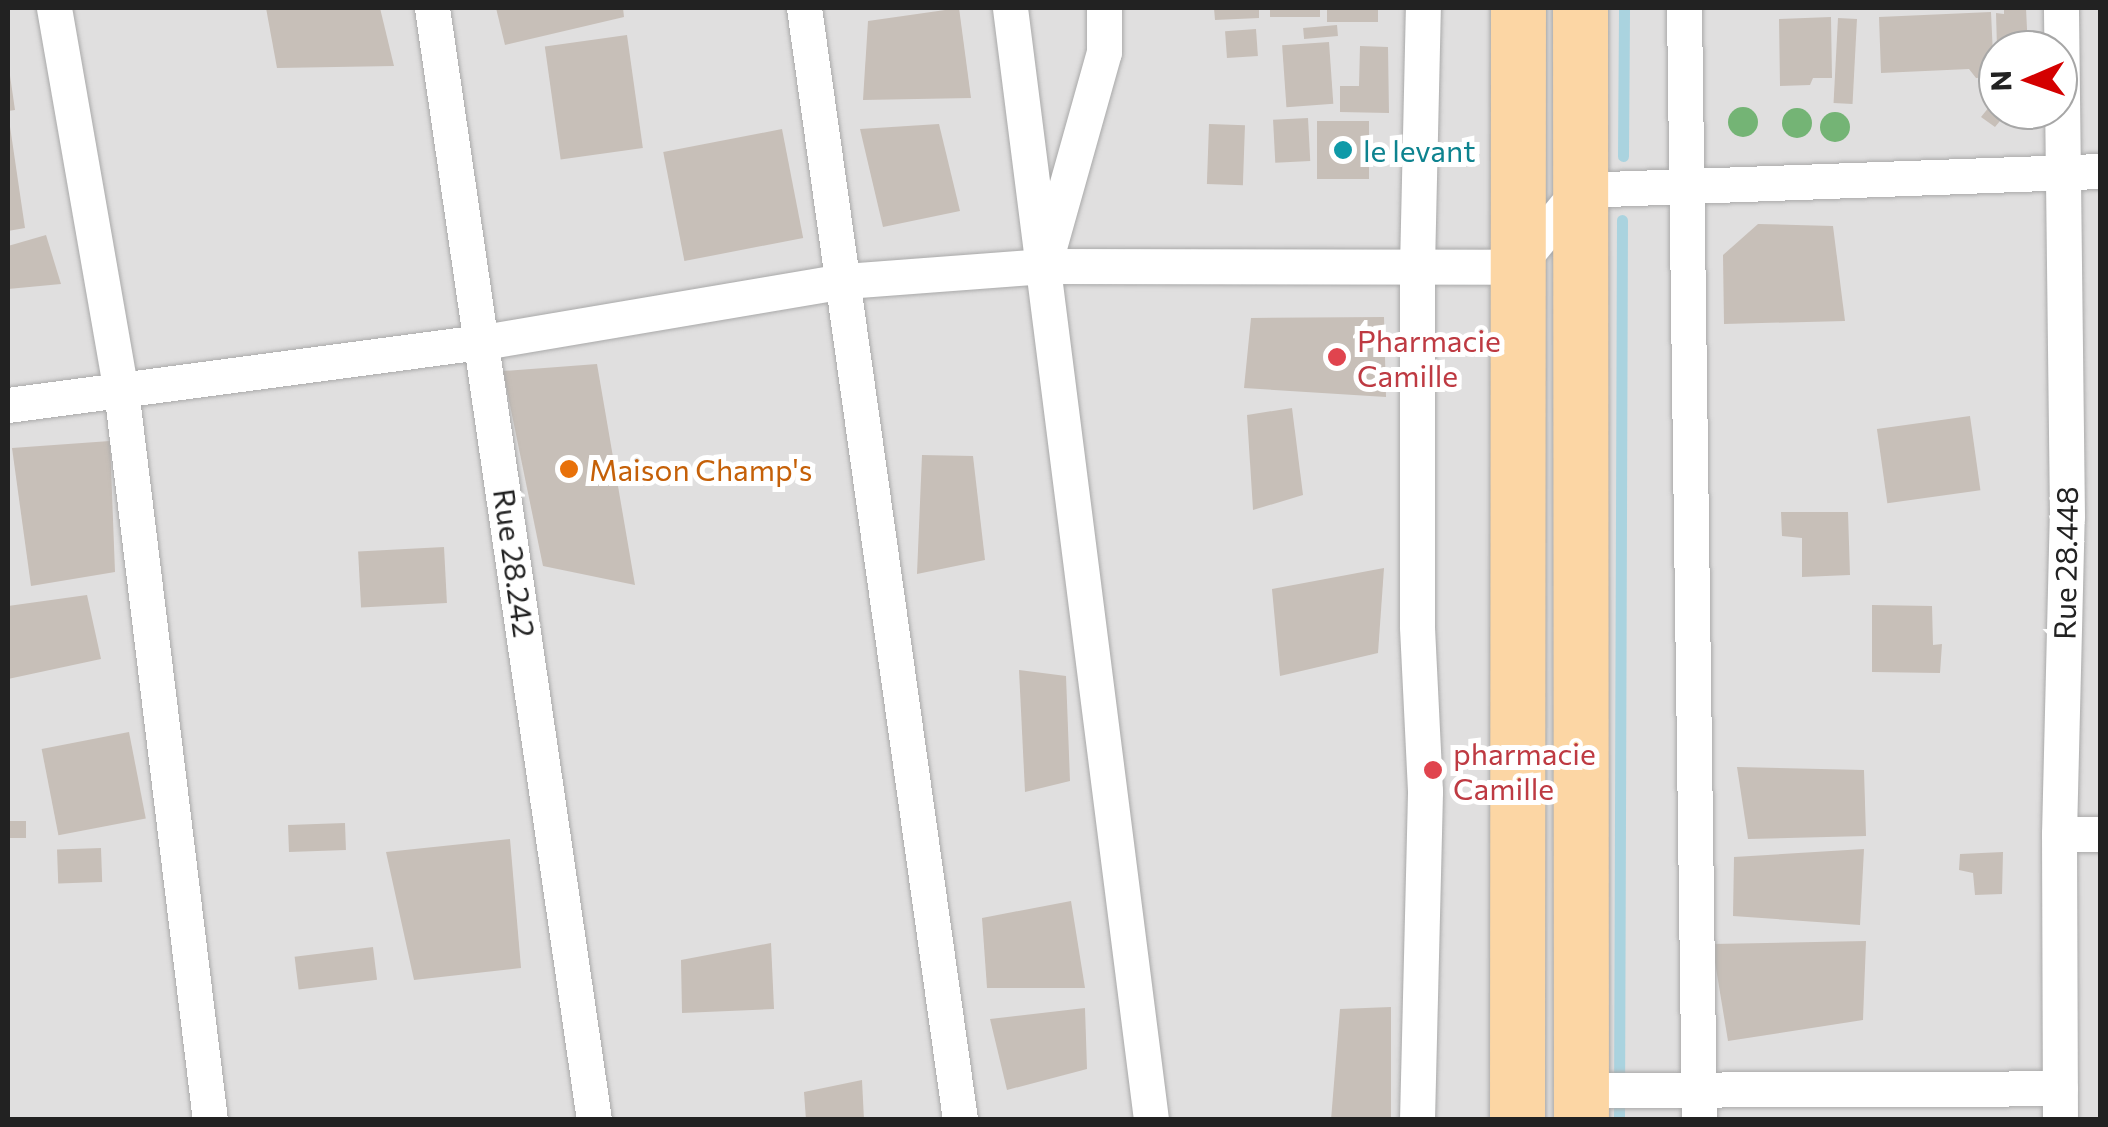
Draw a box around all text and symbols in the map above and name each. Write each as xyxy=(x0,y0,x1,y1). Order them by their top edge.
north arrow xyxy=(1978,30,2078,130)
text: N xyxy=(1983,70,2017,92)
place label: le levant xyxy=(1363,132,1476,168)
marker: le levant xyxy=(1332,139,1354,161)
place label: Pharmacie Camille xyxy=(1357,322,1501,392)
marker: Pharmacie Camille xyxy=(1326,346,1348,368)
place label: Maison Champ's xyxy=(589,451,812,487)
marker: Maison Champ's xyxy=(558,458,580,480)
street label: Rue 28.242 xyxy=(487,486,543,640)
street label: Rue 28.448 xyxy=(2046,486,2084,640)
place label: pharmacie Camille xyxy=(1453,735,1596,806)
marker: pharmacie Camille xyxy=(1422,759,1444,781)

